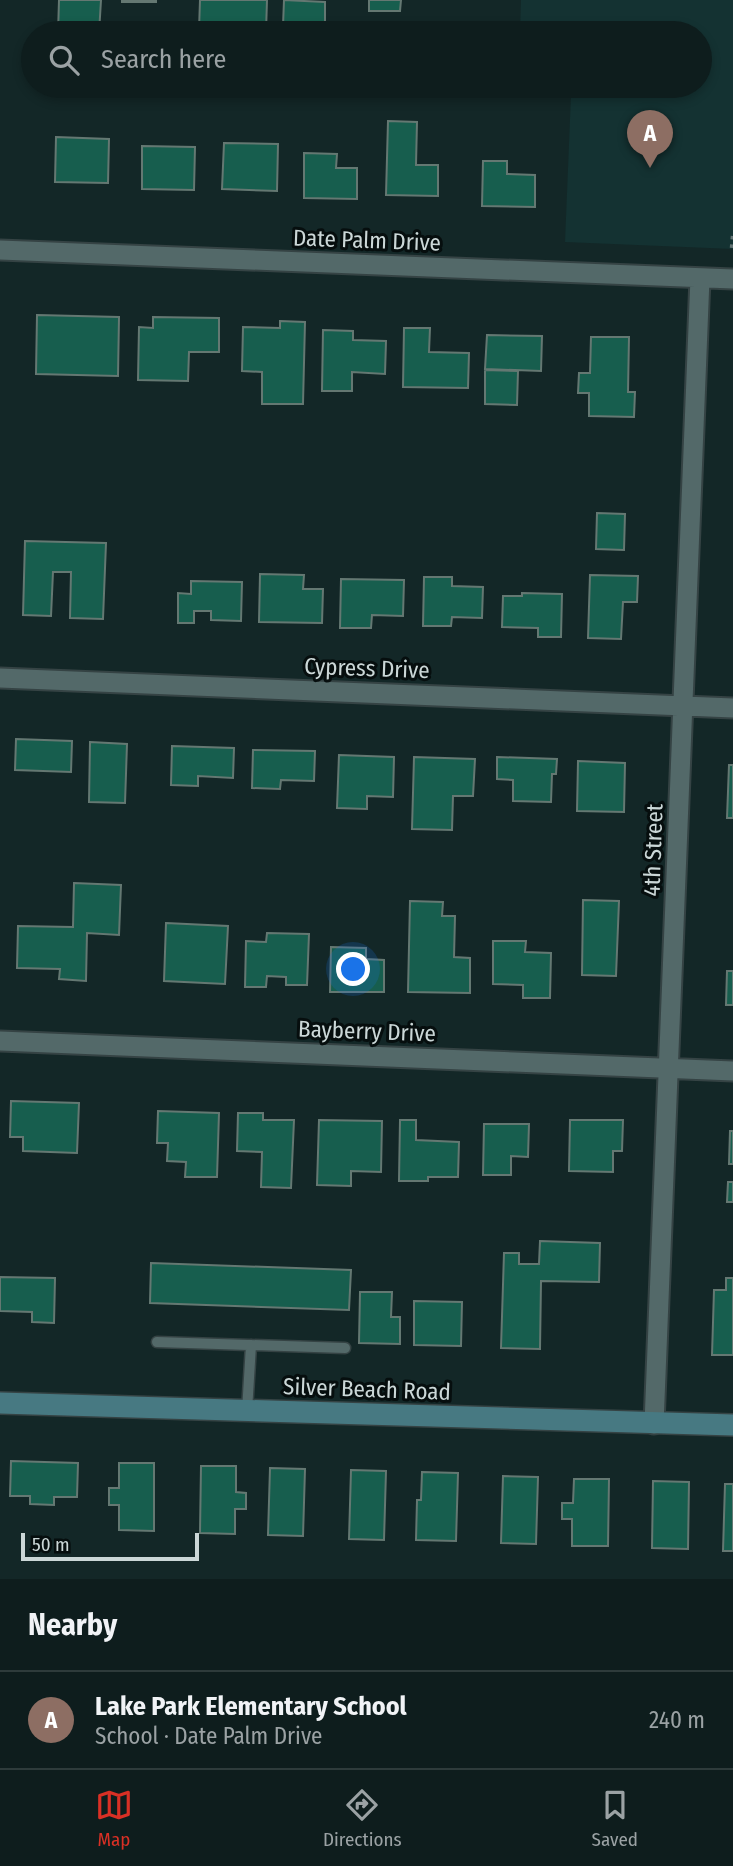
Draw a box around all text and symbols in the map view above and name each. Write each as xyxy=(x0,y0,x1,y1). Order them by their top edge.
search box xyxy=(21,21,712,98)
icon: search xyxy=(45,41,83,79)
text: Search here xyxy=(101,44,226,75)
pin: A xyxy=(627,110,673,168)
street label: Date Palm Drive xyxy=(293,223,441,257)
street label: Cypress Drive xyxy=(304,652,430,684)
street label: 4th Street xyxy=(637,803,669,897)
your location xyxy=(336,952,370,986)
street label: Bayberry Drive xyxy=(298,1015,436,1047)
street label: Silver Beach Road xyxy=(283,1372,451,1406)
scale bar xyxy=(21,1530,200,1562)
text: 50 m xyxy=(32,1533,70,1556)
text: Nearby xyxy=(28,1607,117,1643)
text: Lake Park Elementary School xyxy=(95,1691,407,1722)
text: A xyxy=(45,1706,57,1734)
text: 240 m xyxy=(649,1706,705,1734)
text: School · Date Palm Drive xyxy=(95,1722,322,1750)
tab: Map xyxy=(95,1786,133,1851)
tab: Directions xyxy=(323,1786,402,1851)
tab: Saved xyxy=(592,1786,638,1851)

